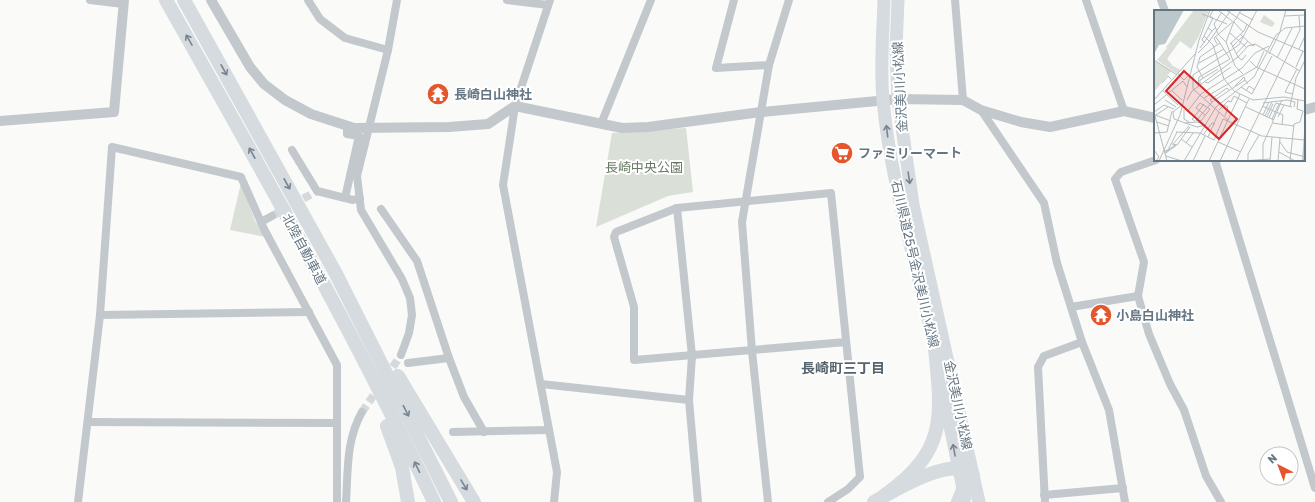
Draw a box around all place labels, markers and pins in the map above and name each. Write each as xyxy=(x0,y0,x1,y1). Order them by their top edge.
temple icon: 長崎白山神社 xyxy=(425,81,451,107)
place label: 長崎白山神社 xyxy=(454,87,532,102)
supermarket icon: ファミリーマート xyxy=(829,140,855,166)
place label: ファミリーマート xyxy=(858,146,962,161)
temple icon: 小島白山神社 xyxy=(1088,302,1114,328)
place label: 小島白山神社 xyxy=(1116,308,1194,323)

